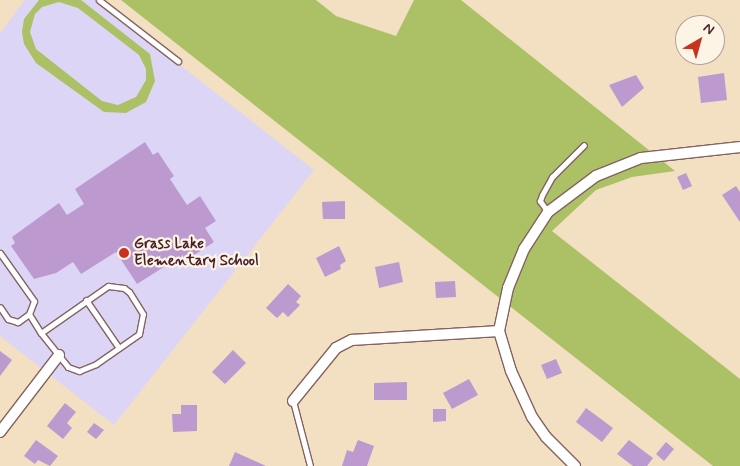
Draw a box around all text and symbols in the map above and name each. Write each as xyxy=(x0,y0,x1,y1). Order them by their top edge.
north arrow xyxy=(675,15,725,65)
text: N xyxy=(699,19,718,39)
place label: Grass Lake Elementary School xyxy=(134,235,259,270)
marker: Grass Lake Elementary School xyxy=(118,247,130,259)

